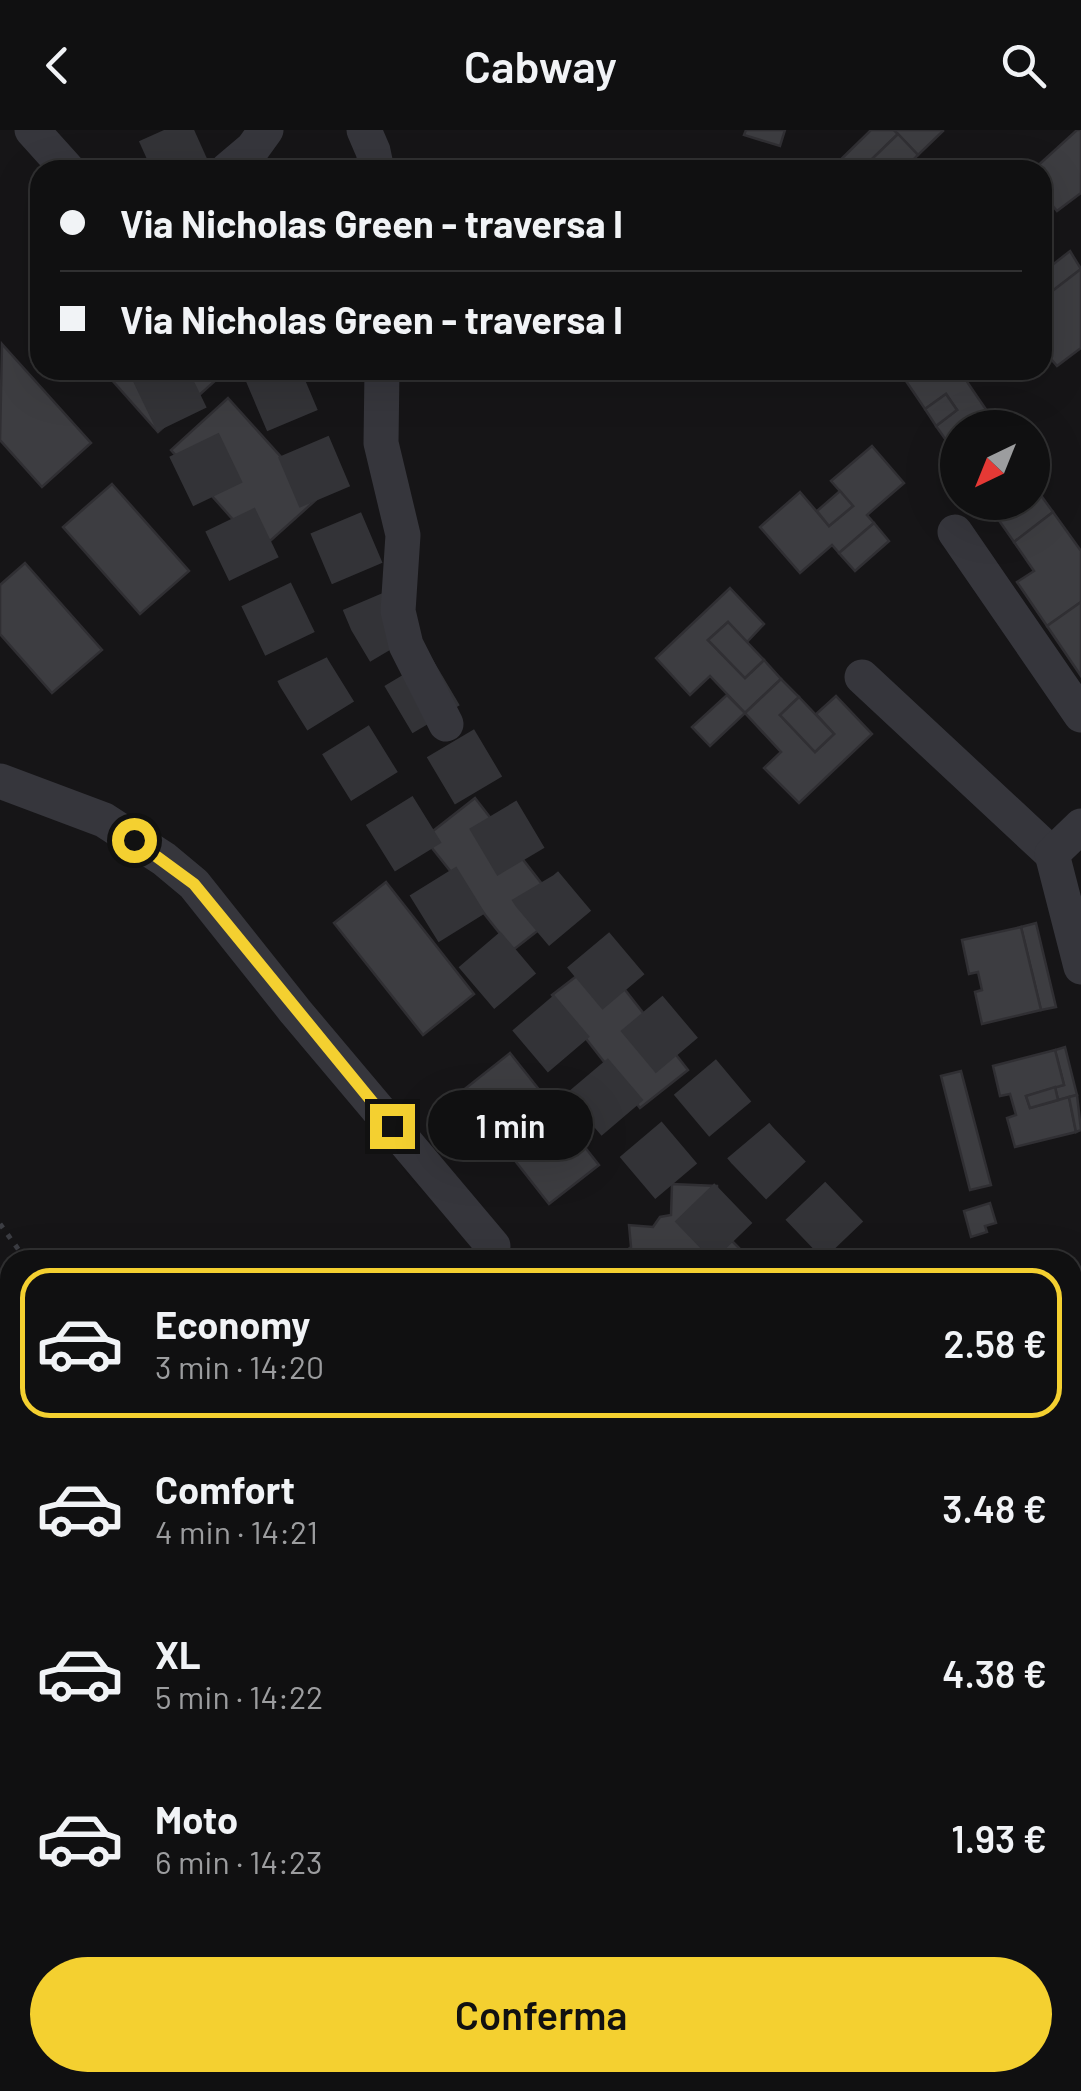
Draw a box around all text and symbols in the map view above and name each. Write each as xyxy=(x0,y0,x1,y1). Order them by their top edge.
icon: back xyxy=(30,38,85,93)
text: Cabway xyxy=(464,38,617,92)
icon: search xyxy=(996,38,1051,93)
text: Via Nicholas Green - traversa I xyxy=(120,200,623,246)
text: Via Nicholas Green - traversa I xyxy=(120,296,623,342)
north arrow xyxy=(940,410,1050,520)
map controls xyxy=(940,410,1050,520)
route start xyxy=(112,818,157,863)
callout: 1 min xyxy=(427,1091,592,1161)
route end xyxy=(370,1104,415,1149)
text: 1 min xyxy=(476,1106,545,1144)
icon: car xyxy=(35,1298,125,1388)
text: Economy xyxy=(155,1301,310,1347)
text: 2.58 € xyxy=(944,1320,1047,1366)
text: 3 min · 14:20 xyxy=(155,1347,324,1385)
icon: car xyxy=(35,1463,125,1553)
text: Comfort xyxy=(155,1466,295,1512)
text: 3.48 € xyxy=(942,1485,1047,1531)
text: 4 min · 14:21 xyxy=(155,1512,318,1550)
icon: car xyxy=(35,1628,125,1718)
text: XL xyxy=(155,1631,201,1677)
text: 4.38 € xyxy=(942,1650,1047,1696)
text: 5 min · 14:22 xyxy=(155,1677,323,1715)
icon: car xyxy=(35,1793,125,1883)
text: Moto xyxy=(155,1796,238,1842)
text: 1.93 € xyxy=(951,1815,1047,1861)
text: 6 min · 14:23 xyxy=(155,1842,322,1880)
button: Conferma xyxy=(30,1957,1052,2072)

